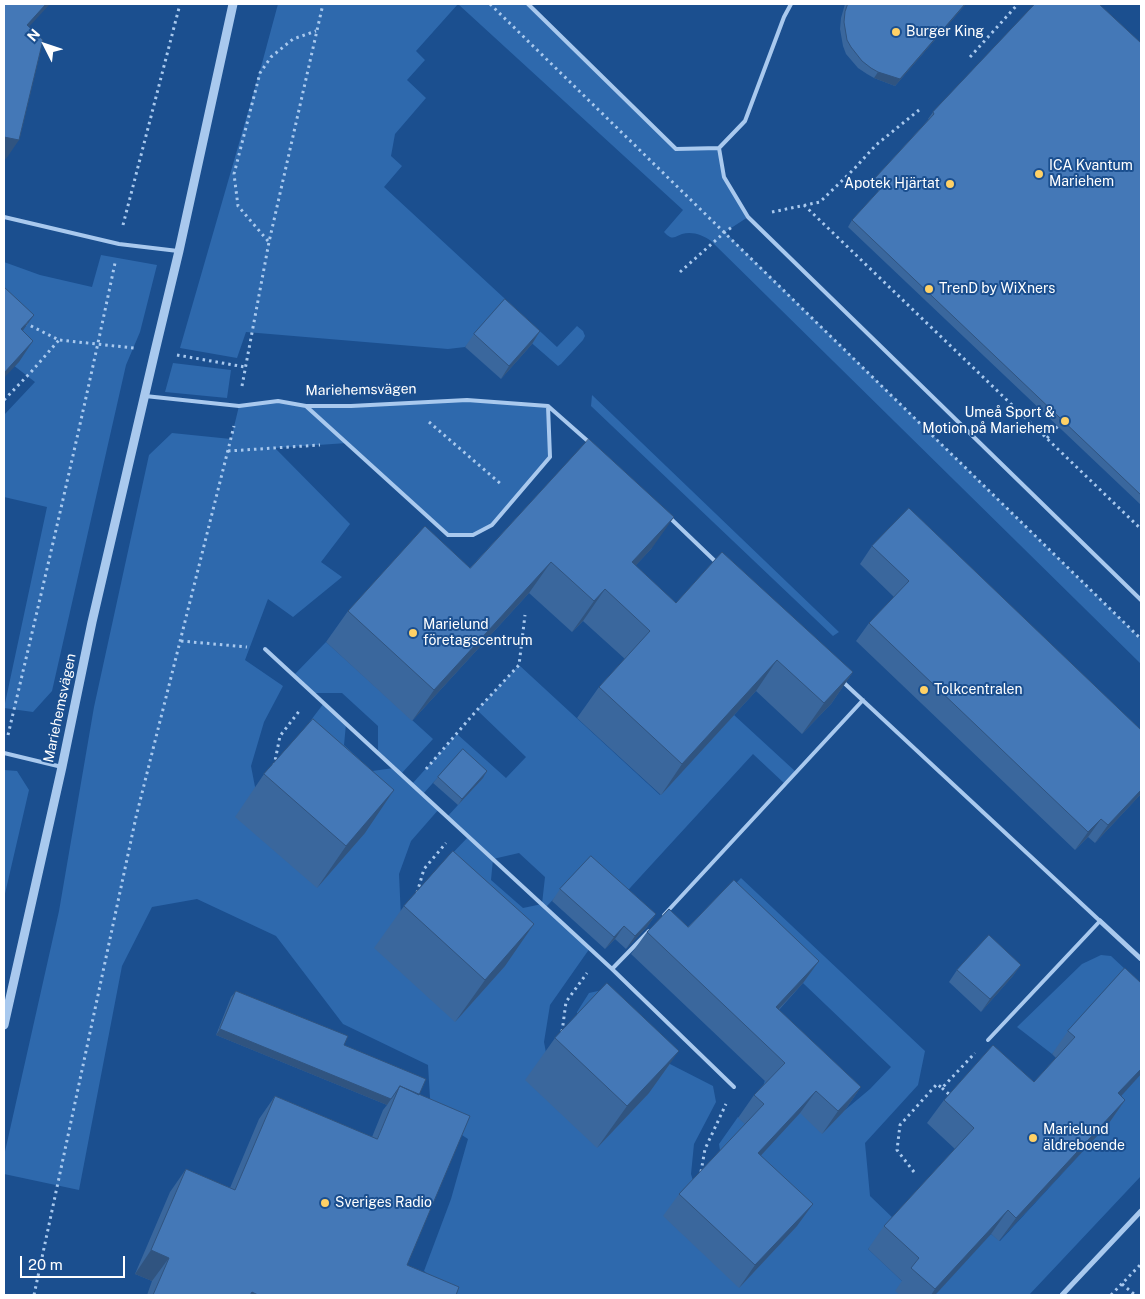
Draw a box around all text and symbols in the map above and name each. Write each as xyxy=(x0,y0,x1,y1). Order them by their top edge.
north arrow xyxy=(20,20,70,70)
place label: Burger King xyxy=(906,24,984,40)
text: N xyxy=(24,26,43,45)
marker: Burger King xyxy=(890,26,902,38)
place label: ICA Kvantum Mariehem xyxy=(1049,158,1133,190)
marker: ICA Kvantum Mariehem xyxy=(1033,168,1045,180)
place label: Apotek Hjärtat xyxy=(844,176,940,192)
marker: Apotek Hjärtat xyxy=(944,178,956,190)
place label: TrenD by WiXners xyxy=(939,281,1055,297)
marker: TrenD by WiXners xyxy=(923,283,935,295)
street label: Mariehemsvägen xyxy=(305,381,417,399)
place label: Umeå Sport & Motion på Mariehem xyxy=(922,405,1055,438)
marker: Umeå Sport & Motion på Mariehem xyxy=(1059,415,1071,427)
place label: Marielund företagscentrum xyxy=(423,617,533,650)
marker: Marielund företagscentrum xyxy=(407,627,419,639)
street label: Mariehemsvägen xyxy=(40,652,80,764)
place label: Tolkcentralen xyxy=(934,682,1023,698)
marker: Tolkcentralen xyxy=(918,684,930,696)
place label: Marielund äldreboende xyxy=(1043,1122,1125,1154)
marker: Marielund äldreboende xyxy=(1027,1132,1039,1144)
place label: Sveriges Radio xyxy=(335,1195,432,1211)
marker: Sveriges Radio xyxy=(319,1197,331,1209)
scale bar xyxy=(22,1246,128,1278)
text: 20 m xyxy=(28,1256,63,1273)

